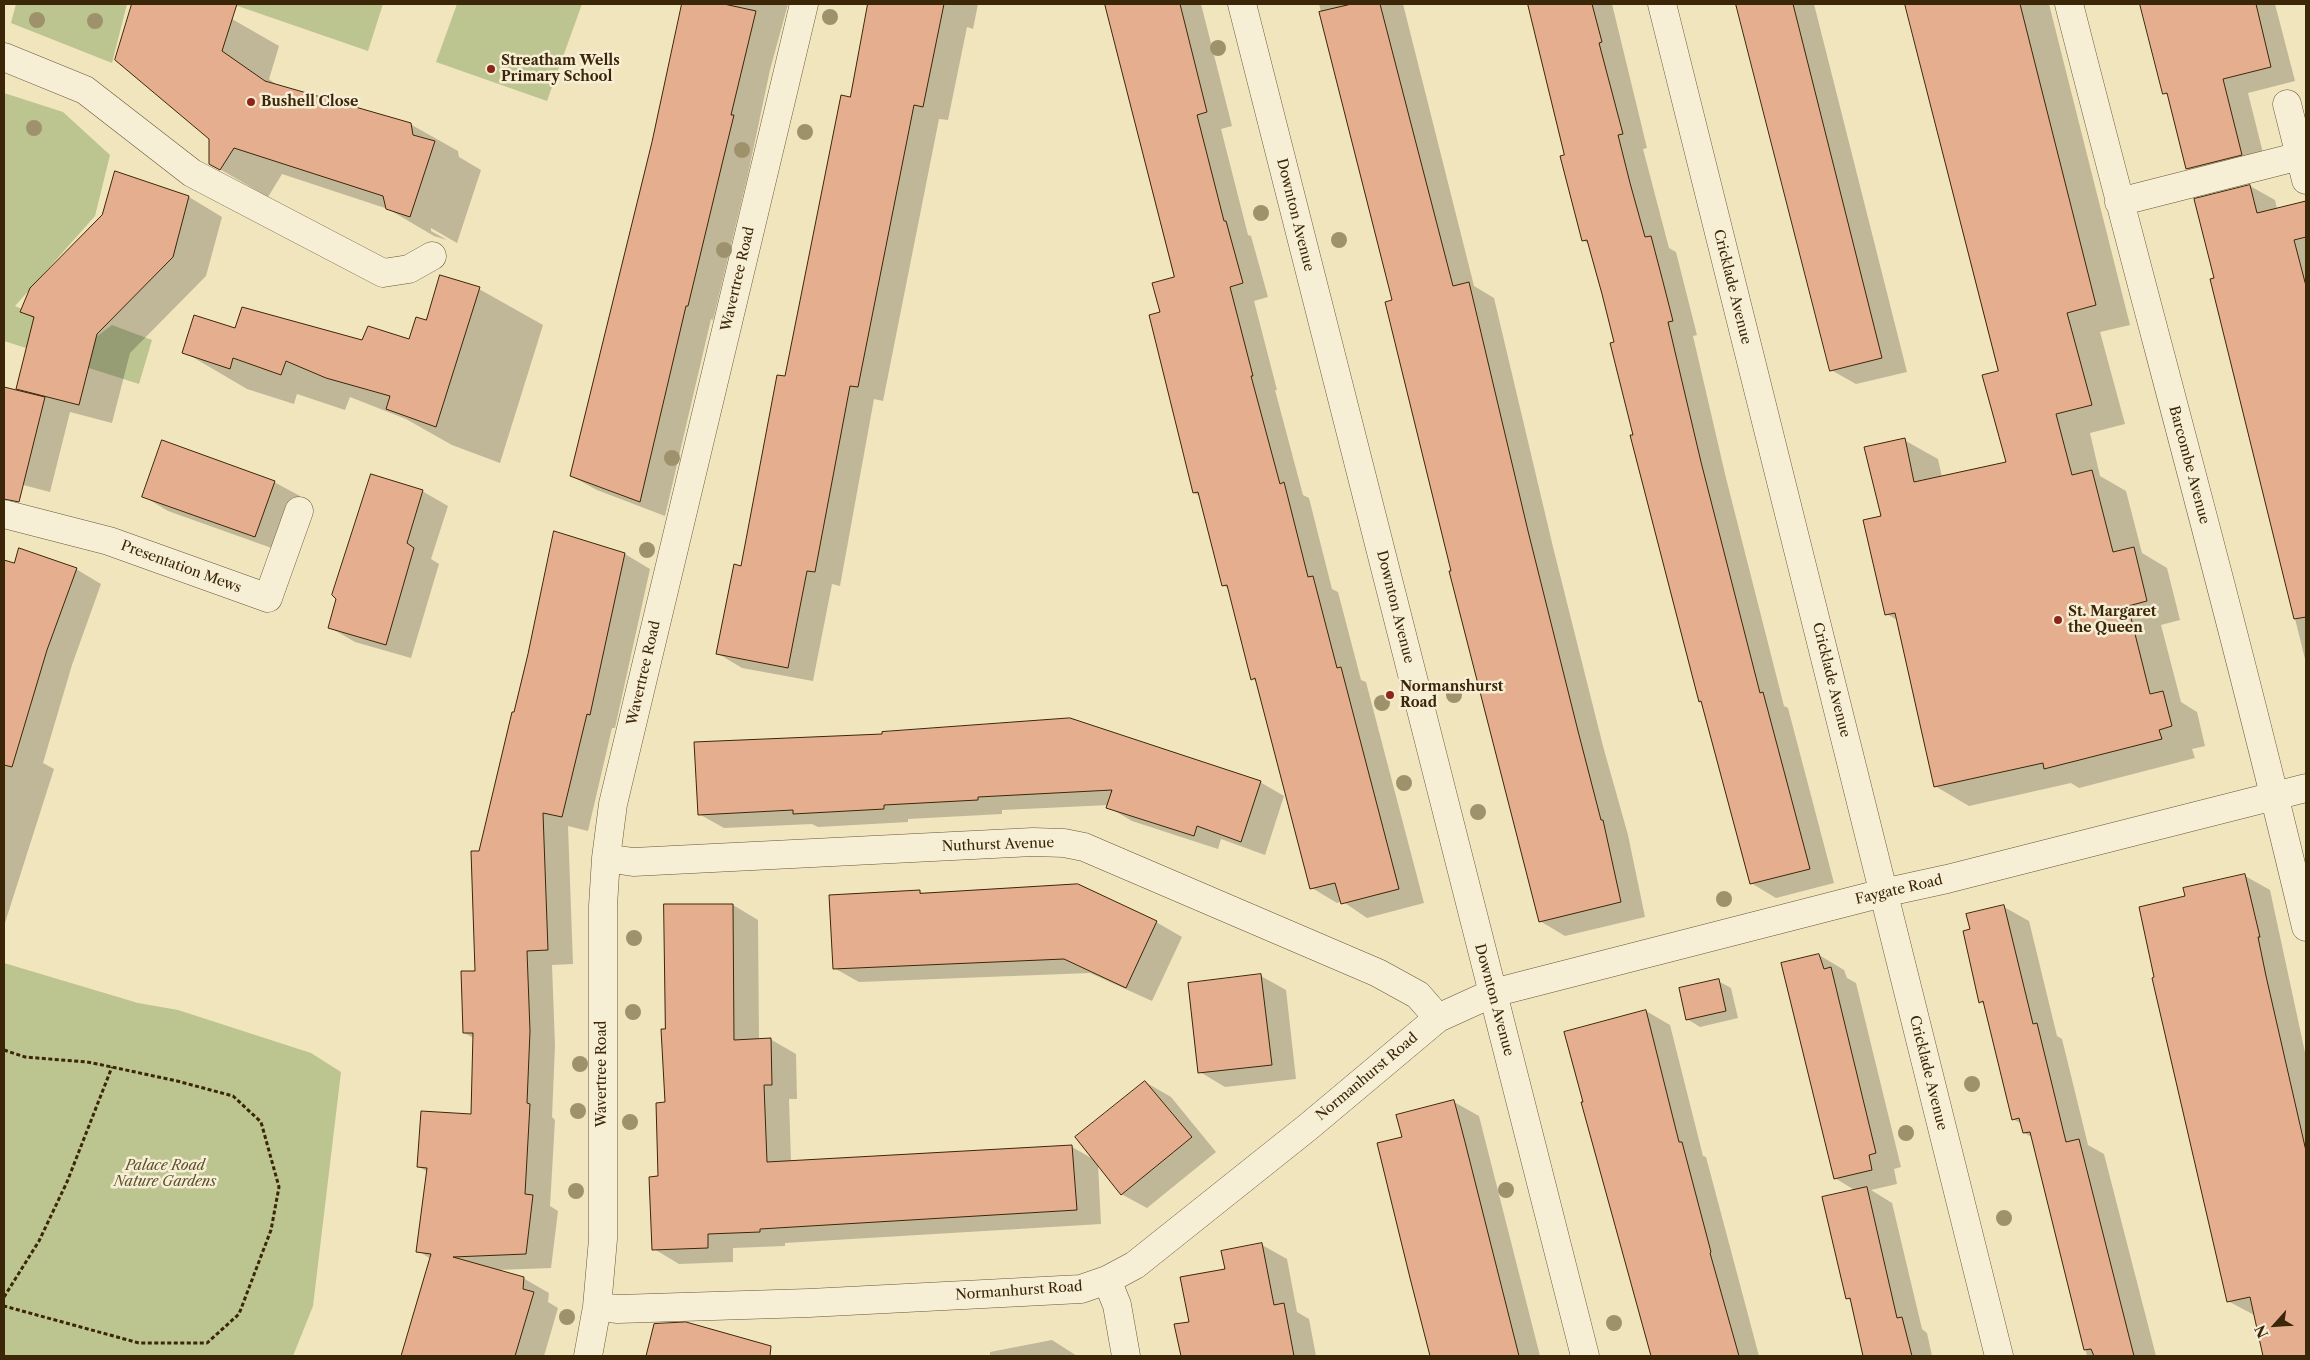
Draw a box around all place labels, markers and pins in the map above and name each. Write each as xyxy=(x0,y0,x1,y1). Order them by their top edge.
place label: Streatham Wells Primary School xyxy=(501,53,620,85)
marker: Streatham Wells Primary School xyxy=(485,63,497,75)
place label: Bushell Close xyxy=(261,94,358,110)
marker: Bushell Close xyxy=(245,96,257,108)
place label: St. Margaret the Queen xyxy=(2068,604,2156,636)
marker: St. Margaret the Queen xyxy=(2052,614,2064,626)
place label: Normanshurst Road xyxy=(1400,679,1503,712)
marker: Normanshurst Road xyxy=(1384,689,1396,701)

